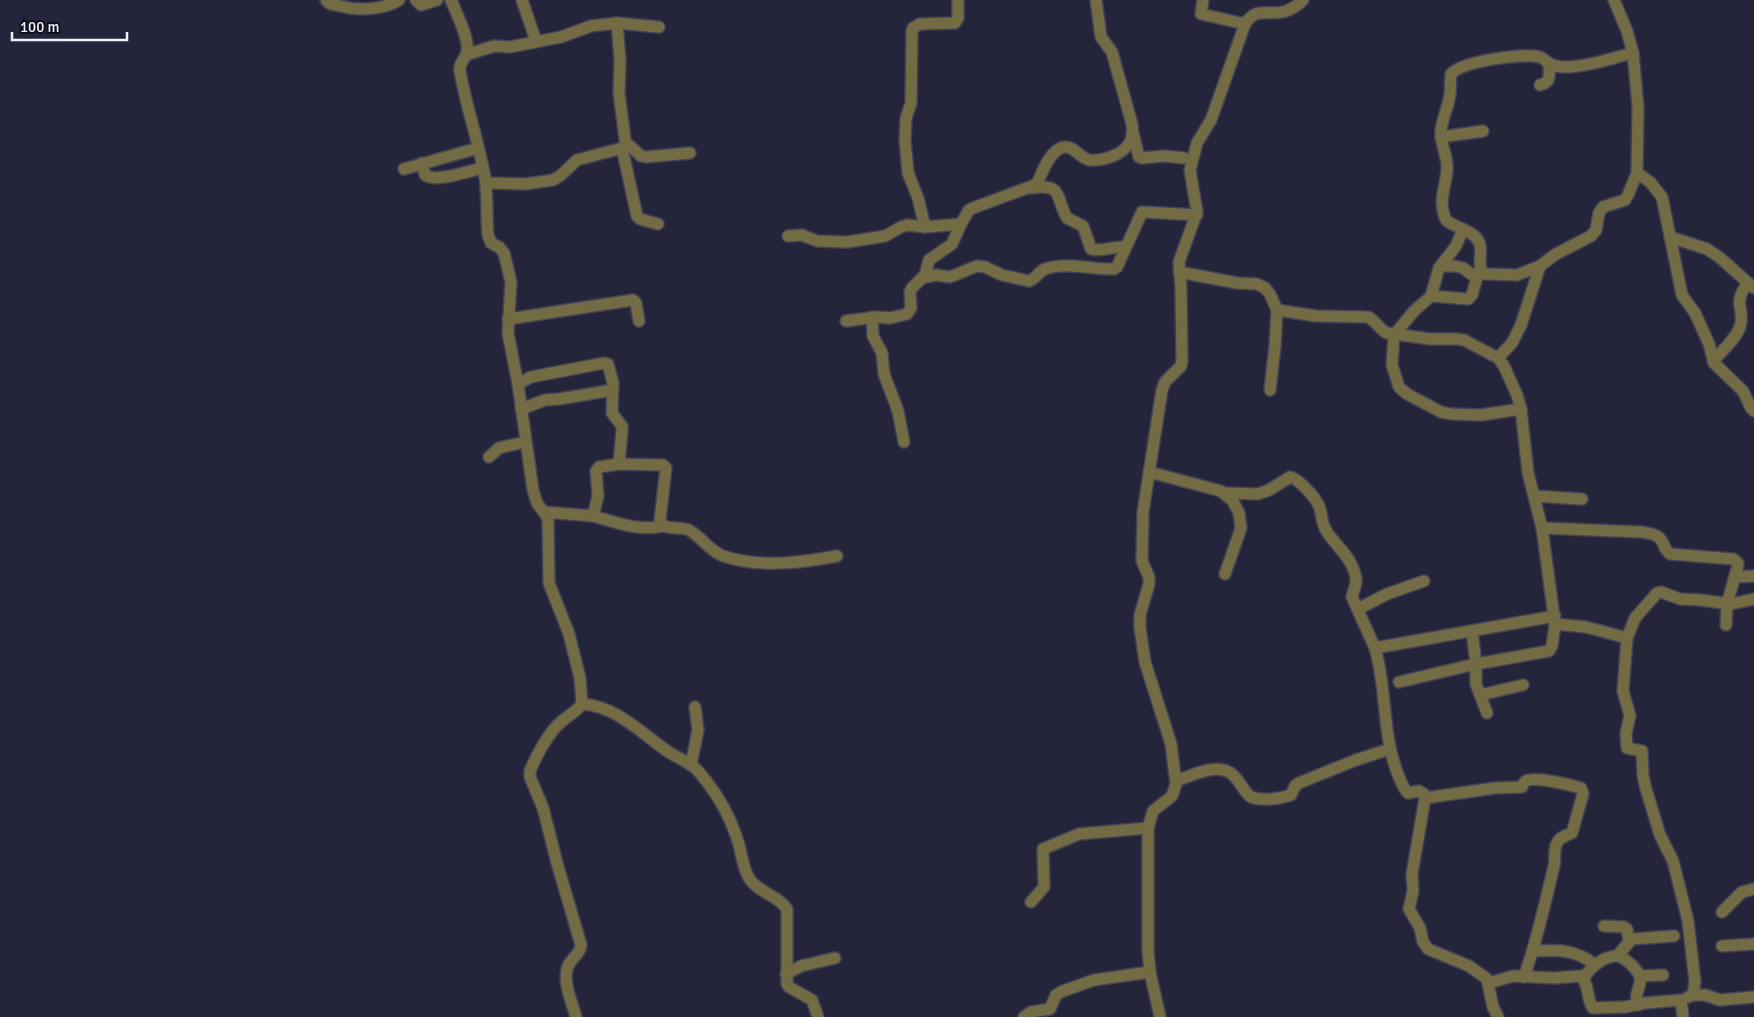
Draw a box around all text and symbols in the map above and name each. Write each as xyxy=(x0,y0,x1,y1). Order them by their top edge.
scale bar xyxy=(12,10,128,42)
text: 100 m xyxy=(20,18,60,36)

